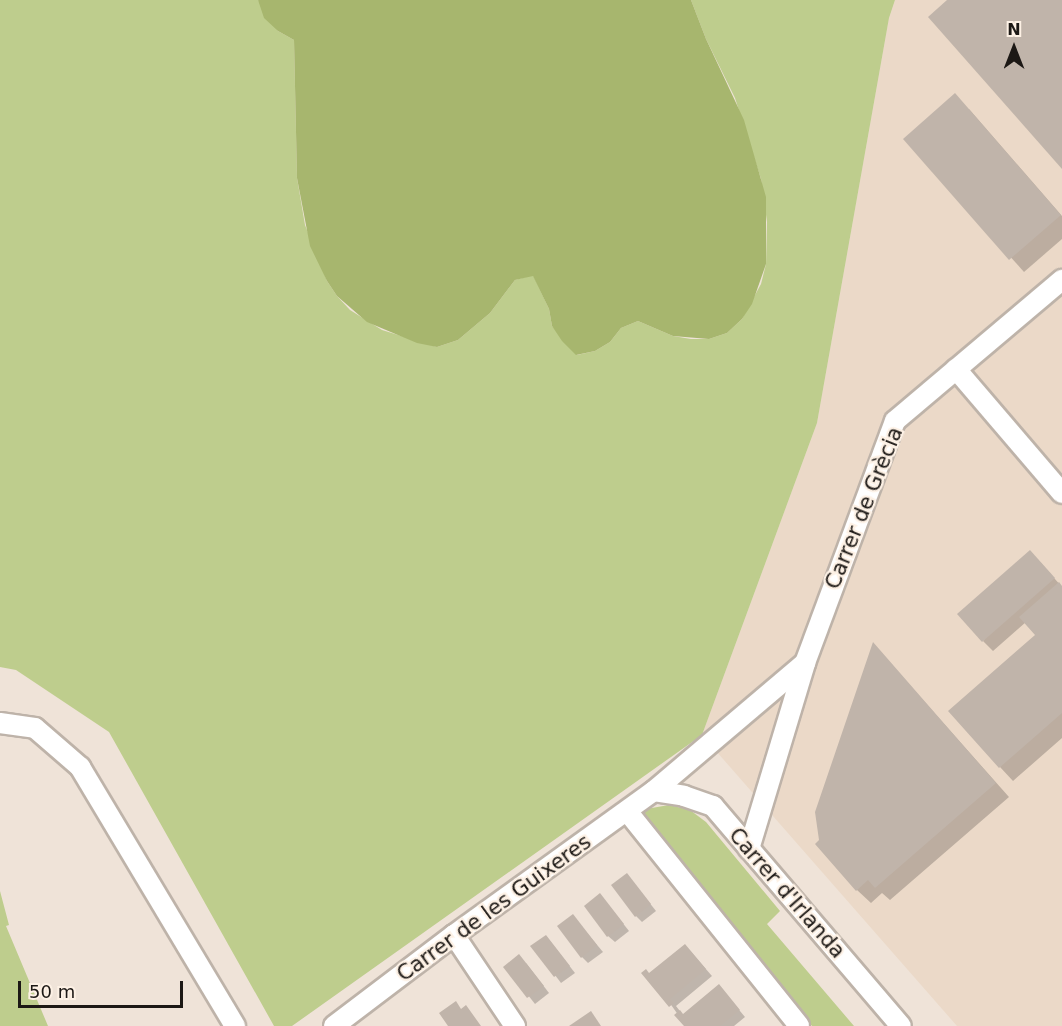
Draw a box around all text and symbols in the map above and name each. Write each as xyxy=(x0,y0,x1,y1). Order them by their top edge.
north arrow xyxy=(984,18,1044,78)
text: N xyxy=(1007,20,1021,39)
street label: Carrer de Grècia xyxy=(820,423,908,593)
street label: Carrer d'Irlanda xyxy=(724,823,850,963)
street label: Carrer de les Guixeres xyxy=(392,829,596,987)
scale bar xyxy=(21,969,186,1007)
text: 50 m xyxy=(29,981,75,1002)

